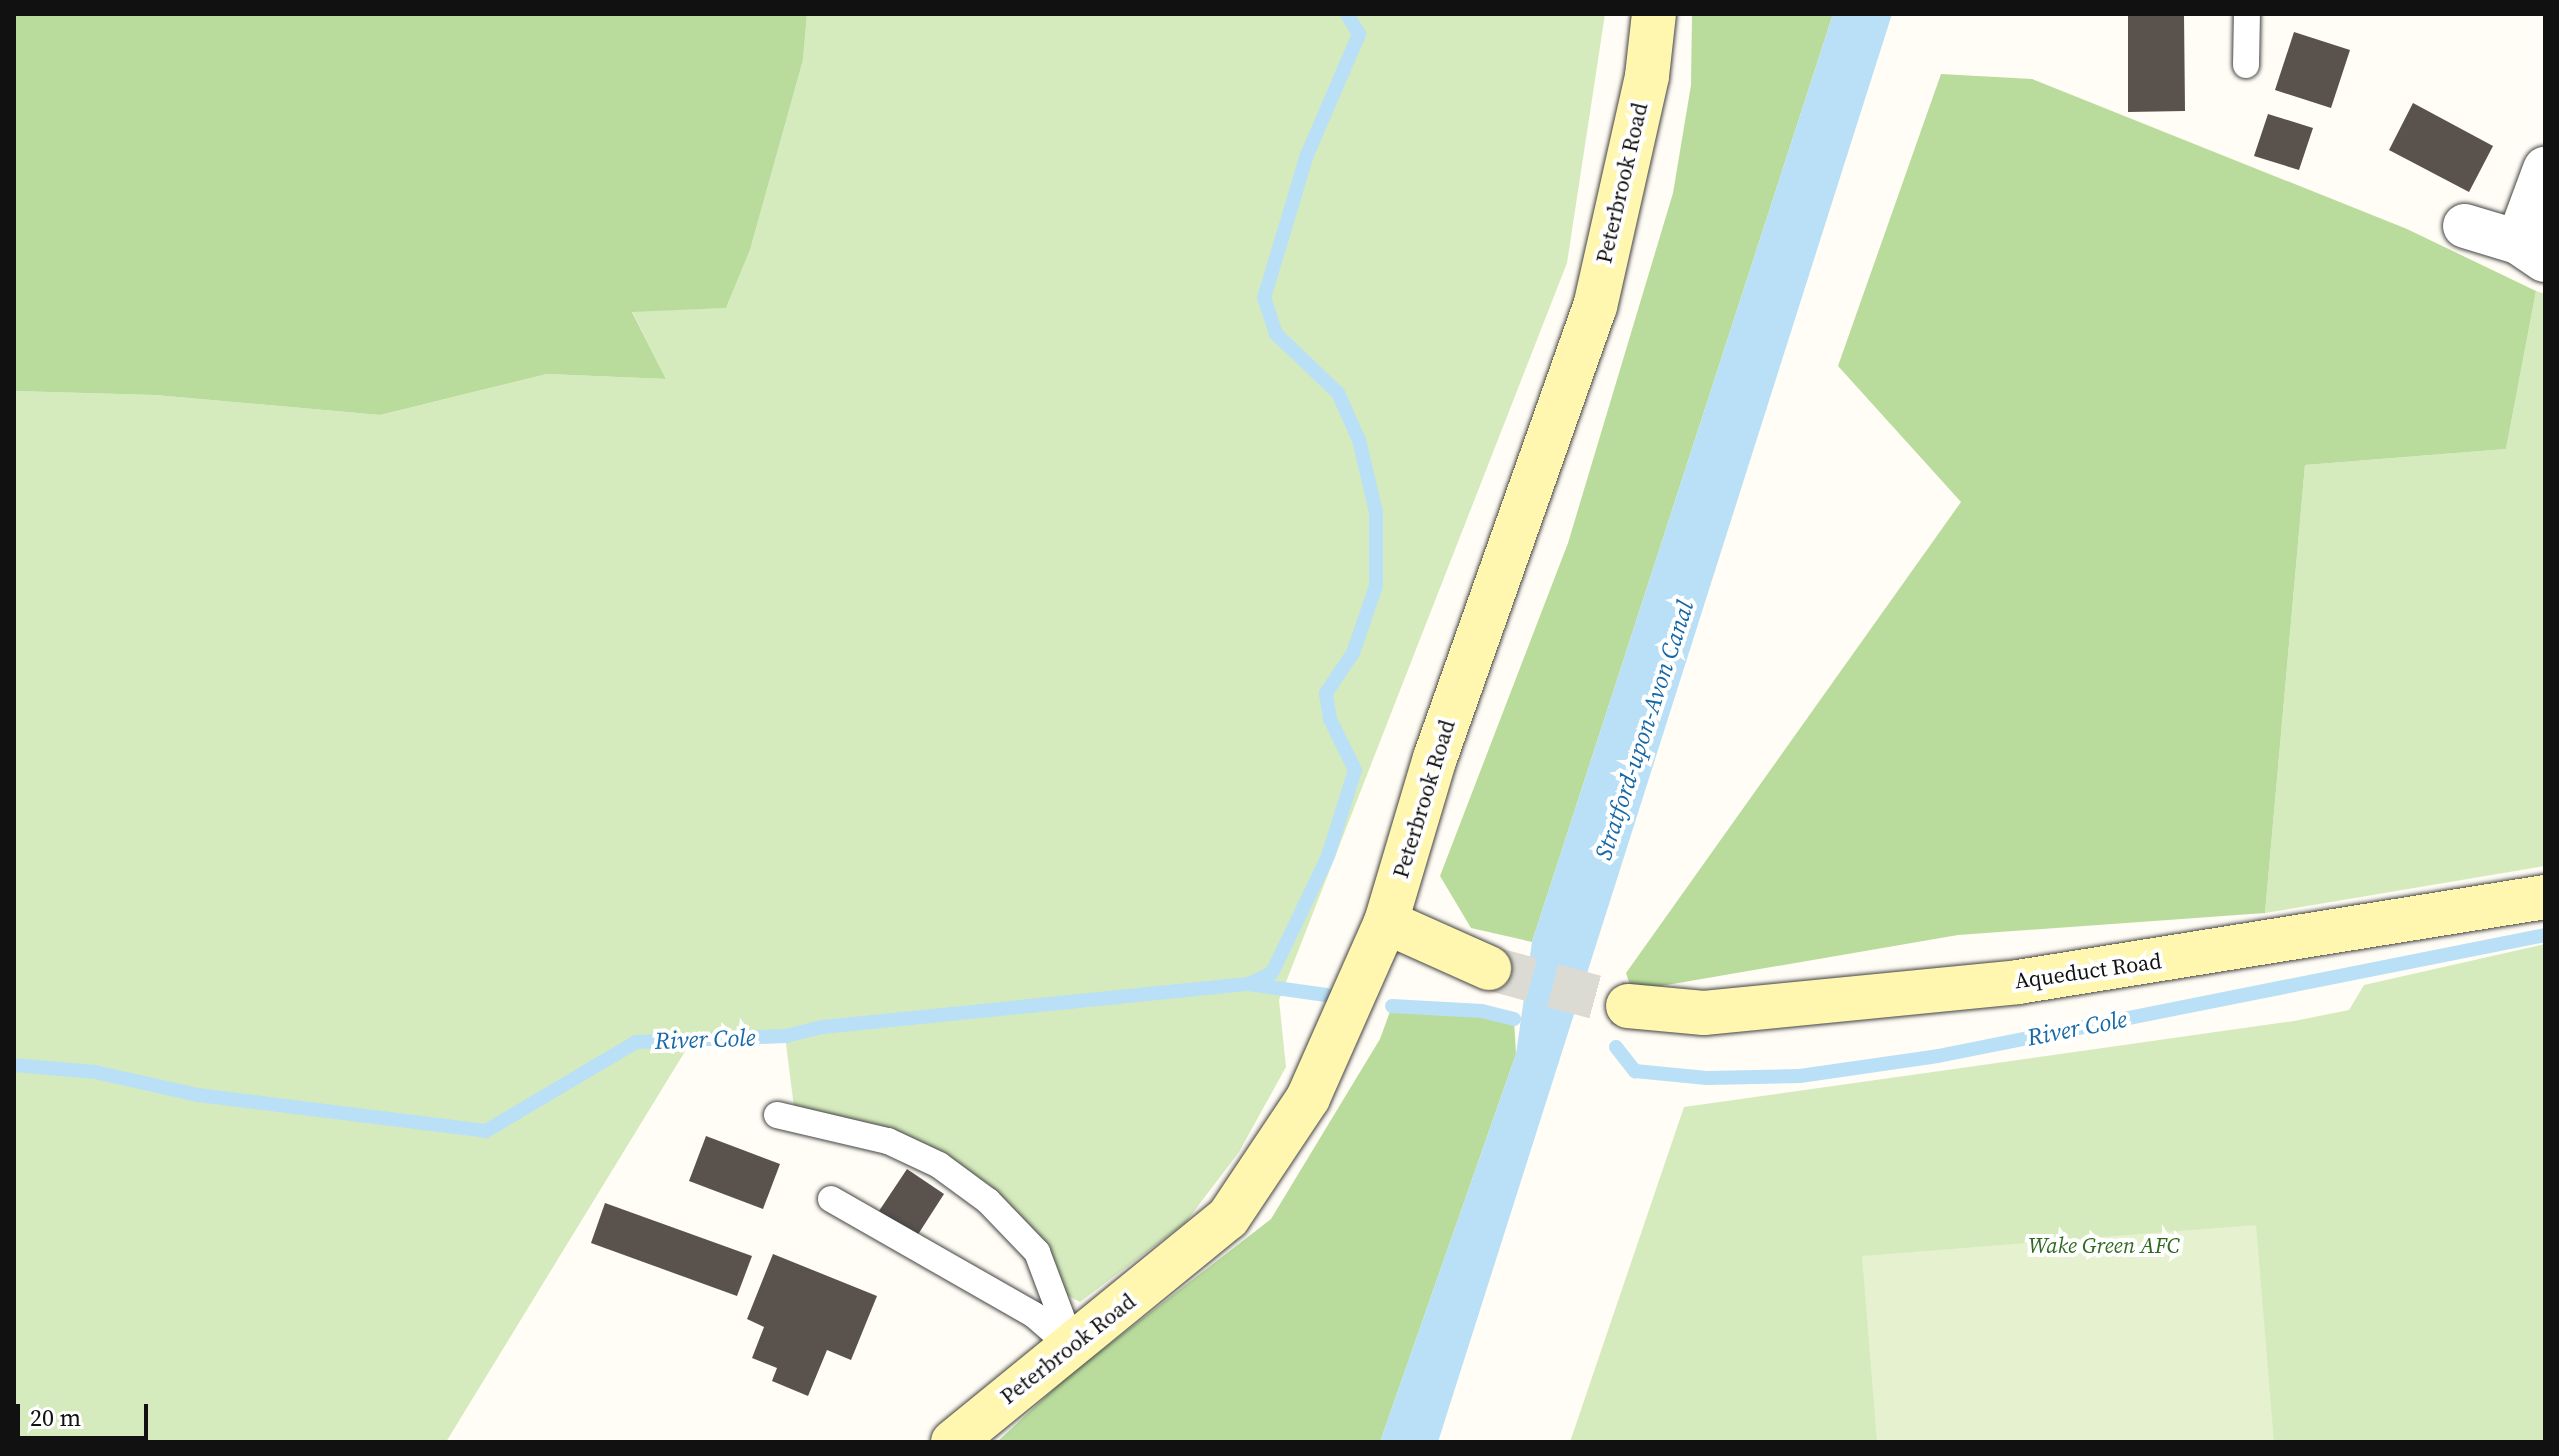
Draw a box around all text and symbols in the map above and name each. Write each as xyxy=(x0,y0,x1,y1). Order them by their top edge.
street label: Peterbrook Road xyxy=(1591,100,1653,266)
water label: Stratford-upon-Avon Canal xyxy=(1588,597,1700,863)
street label: Peterbrook Road xyxy=(1387,717,1461,881)
street label: Aqueduct Road xyxy=(2013,948,2163,994)
water label: River Cole xyxy=(2025,1004,2129,1052)
water label: River Cole xyxy=(654,1023,756,1055)
park label: Wake Green AFC xyxy=(2028,1233,2180,1259)
street label: Peterbrook Road xyxy=(995,1288,1141,1410)
scale bar xyxy=(20,1388,152,1438)
text: 20 m xyxy=(30,1401,81,1434)

